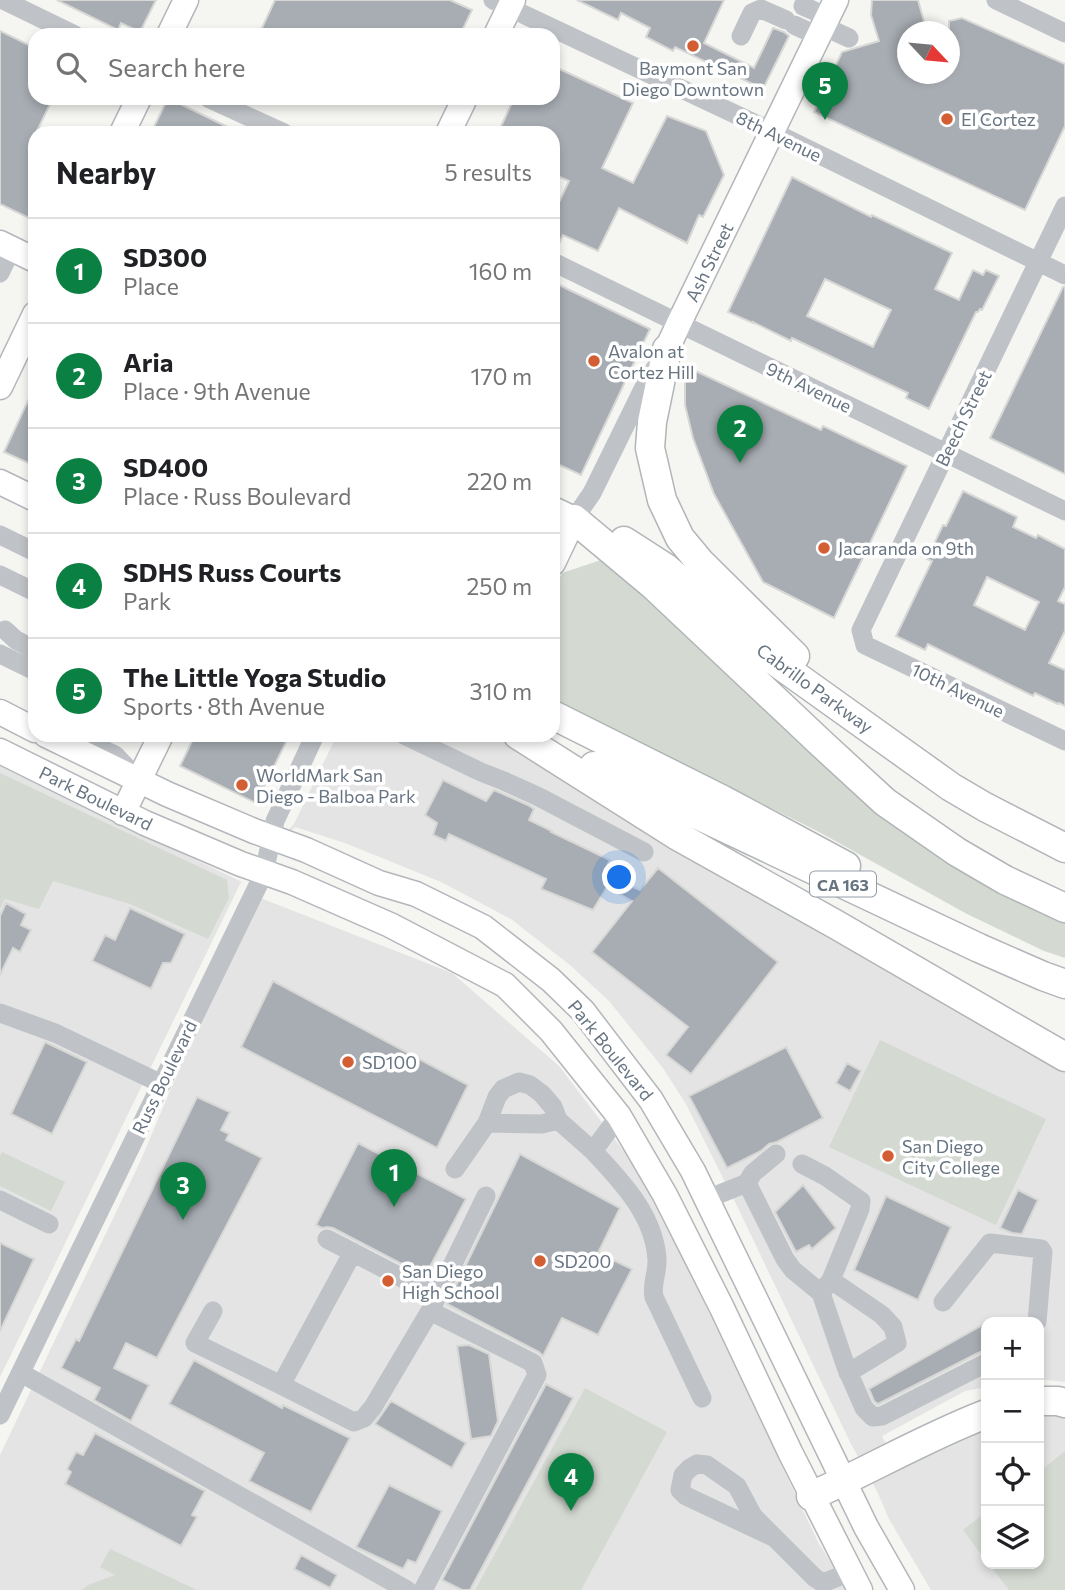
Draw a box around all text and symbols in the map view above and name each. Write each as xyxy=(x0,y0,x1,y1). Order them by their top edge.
north arrow xyxy=(897,21,960,84)
search box xyxy=(28,28,560,105)
marker: Baymont San Diego Downtown xyxy=(685,38,701,54)
icon: search xyxy=(52,48,90,86)
text: Search here xyxy=(108,51,246,82)
place label: Baymont San Diego Downtown xyxy=(622,57,764,100)
pin: 5 xyxy=(802,62,848,120)
street label: 8th Avenue xyxy=(733,106,825,166)
place label: El Cortez xyxy=(961,108,1036,130)
marker: El Cortez xyxy=(939,111,955,127)
text: Nearby xyxy=(56,153,156,190)
text: 5 results xyxy=(444,158,532,186)
street label: Ash Street xyxy=(680,219,738,305)
text: SD300 xyxy=(123,241,207,272)
text: 1 xyxy=(74,257,84,285)
text: 160 m xyxy=(469,257,532,285)
text: Place xyxy=(123,272,179,300)
place label: Avalon at Cortez Hill xyxy=(608,340,695,383)
text: Aria xyxy=(123,346,173,377)
marker: Avalon at Cortez Hill xyxy=(586,353,602,369)
street label: 9th Avenue xyxy=(763,357,855,417)
text: 2 xyxy=(72,362,86,390)
text: 170 m xyxy=(471,362,532,390)
street label: Beech Street xyxy=(930,366,996,470)
text: Place · 9th Avenue xyxy=(123,377,311,405)
pin: 2 xyxy=(717,405,763,463)
text: SD400 xyxy=(123,451,208,482)
text: 3 xyxy=(72,467,86,495)
text: 220 m xyxy=(467,467,532,495)
text: Place · Russ Boulevard xyxy=(123,482,351,510)
place label: Jacaranda on 9th xyxy=(838,537,974,559)
marker: Jacaranda on 9th xyxy=(816,540,832,556)
text: SDHS Russ Courts xyxy=(123,556,341,587)
text: 4 xyxy=(72,572,86,600)
text: 250 m xyxy=(467,572,532,600)
text: Park xyxy=(123,587,171,615)
street label: Cabrillo Parkway xyxy=(753,639,877,737)
street label: 10th Avenue xyxy=(908,658,1008,722)
text: The Little Yoga Studio xyxy=(123,661,386,692)
text: 5 xyxy=(72,677,86,705)
text: 310 m xyxy=(470,677,532,705)
text: Sports · 8th Avenue xyxy=(123,692,325,720)
street label: Park Boulevard xyxy=(36,761,156,835)
place label: WorldMark San Diego - Balboa Park xyxy=(256,764,416,807)
marker: WorldMark San Diego - Balboa Park xyxy=(234,777,250,793)
your location xyxy=(602,860,636,894)
road number: CA 163 xyxy=(810,872,876,897)
street label: Park Boulevard xyxy=(564,995,658,1105)
street label: Russ Boulevard xyxy=(127,1017,201,1137)
place label: SD100 xyxy=(362,1051,417,1073)
marker: SD100 xyxy=(340,1054,356,1070)
place label: San Diego City College xyxy=(902,1135,1000,1178)
marker: San Diego City College xyxy=(880,1148,896,1164)
pin: 1 xyxy=(371,1149,417,1207)
pin: 3 xyxy=(160,1162,206,1220)
place label: SD200 xyxy=(554,1250,611,1272)
marker: SD200 xyxy=(532,1253,548,1269)
place label: San Diego High School xyxy=(402,1260,500,1303)
marker: San Diego High School xyxy=(380,1273,396,1289)
map controls xyxy=(981,1317,1044,1569)
button: + xyxy=(981,1317,1044,1380)
button: − xyxy=(981,1380,1044,1443)
button: locate xyxy=(981,1443,1044,1506)
pin: 4 xyxy=(548,1453,594,1511)
button: layers xyxy=(981,1506,1044,1569)

